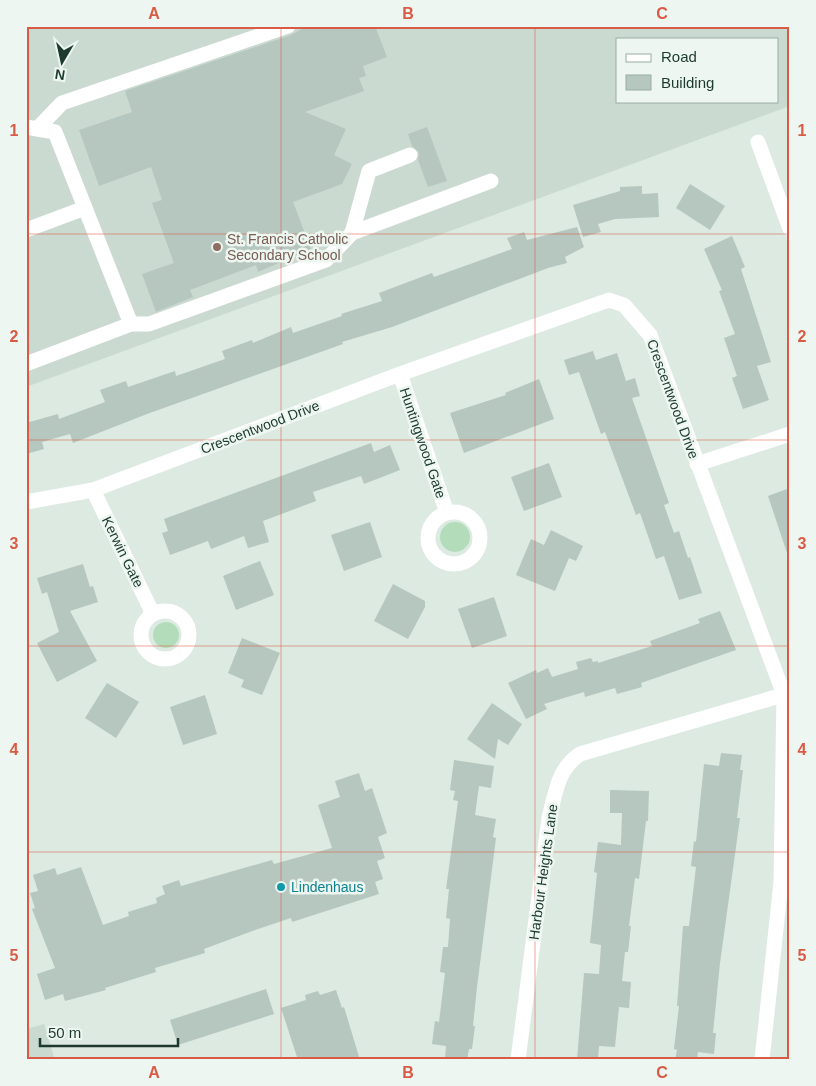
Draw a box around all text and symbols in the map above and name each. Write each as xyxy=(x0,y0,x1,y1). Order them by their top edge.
text: A xyxy=(148,5,160,22)
text: B xyxy=(402,5,414,22)
text: C xyxy=(656,5,668,22)
north arrow xyxy=(38,38,88,88)
legend xyxy=(616,38,778,102)
text: Road xyxy=(661,48,697,65)
text: N xyxy=(54,66,66,84)
text: Building xyxy=(661,74,714,91)
text: 1 xyxy=(10,122,19,139)
text: 1 xyxy=(798,122,807,139)
place label: St. Francis Catholic Secondary School xyxy=(227,231,348,263)
marker: St. Francis Catholic Secondary School xyxy=(211,241,223,253)
text: 2 xyxy=(10,328,19,345)
text: 2 xyxy=(798,328,807,345)
street label: Crescentwood Drive xyxy=(644,337,702,461)
street label: Huntingwood Gate xyxy=(397,386,450,501)
street label: Crescentwood Drive xyxy=(198,397,322,457)
street label: Kerwin Gate xyxy=(99,514,147,590)
text: 3 xyxy=(10,535,19,552)
text: 3 xyxy=(798,535,807,552)
text: 4 xyxy=(10,741,19,758)
text: 4 xyxy=(798,741,807,758)
street label: Harbour Heights Lane xyxy=(526,803,560,941)
place label: Lindenhaus xyxy=(291,879,363,895)
marker: Lindenhaus xyxy=(275,881,287,893)
text: 5 xyxy=(10,947,19,964)
text: 5 xyxy=(798,947,807,964)
scale bar xyxy=(40,1016,178,1048)
text: 50 m xyxy=(48,1024,81,1041)
text: A xyxy=(148,1064,160,1081)
text: B xyxy=(402,1064,414,1081)
text: C xyxy=(656,1064,668,1081)

